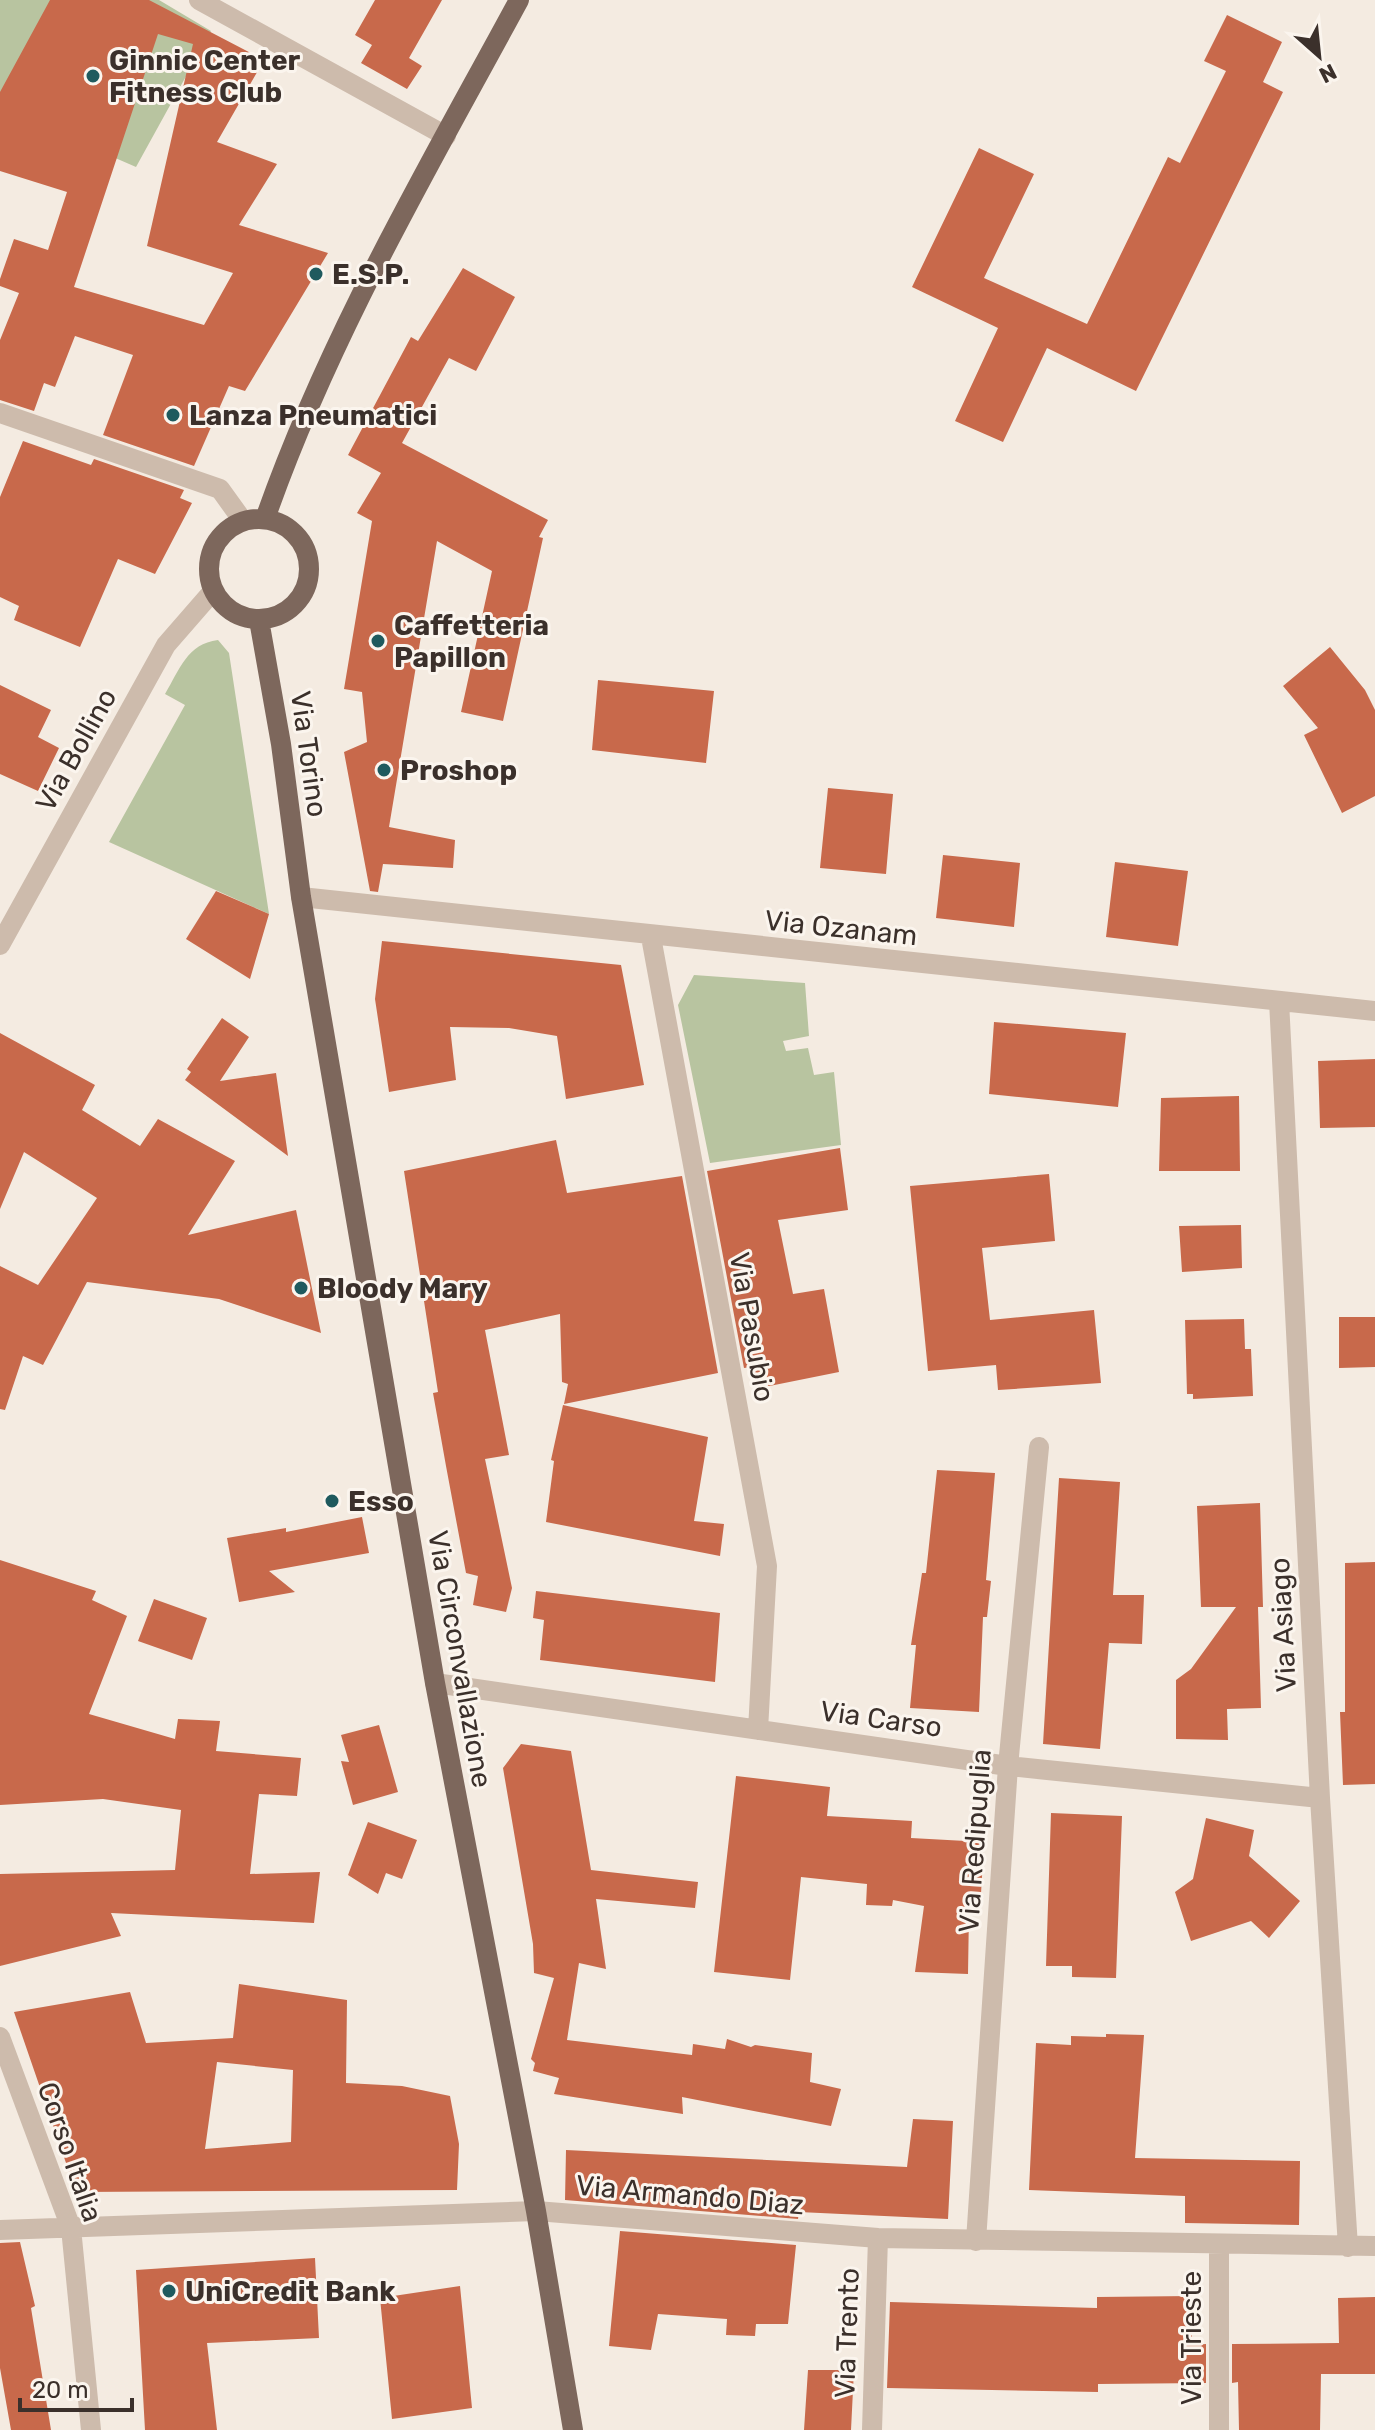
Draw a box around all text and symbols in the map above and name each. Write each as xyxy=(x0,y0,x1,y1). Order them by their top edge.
north arrow xyxy=(1279,16,1359,96)
place label: Ginnic Center Fitness Club xyxy=(109,44,301,109)
text: N xyxy=(1315,58,1341,89)
marker: Ginnic Center Fitness Club xyxy=(84,67,102,85)
place label: E.S.P. xyxy=(332,258,409,291)
marker: E.S.P. xyxy=(307,265,325,283)
place label: Lanza Pneumatici xyxy=(189,399,437,432)
marker: Lanza Pneumatici xyxy=(164,406,182,424)
place label: Caffetteria Papillon xyxy=(394,609,549,674)
marker: Caffetteria Papillon xyxy=(369,632,387,650)
street label: Via Bollino xyxy=(29,683,123,817)
street label: Via Torino xyxy=(284,689,334,819)
place label: Proshop xyxy=(400,754,517,787)
marker: Proshop xyxy=(375,761,393,779)
street label: Via Ozanam xyxy=(763,904,919,952)
street label: Via Pasubio xyxy=(723,1250,781,1404)
place label: Bloody Mary xyxy=(317,1272,488,1305)
marker: Bloody Mary xyxy=(292,1279,310,1297)
place label: Esso xyxy=(348,1485,414,1518)
marker: Esso xyxy=(323,1492,341,1510)
street label: Via Circonvallazione xyxy=(421,1528,499,1790)
street label: Via Asiago xyxy=(1263,1557,1303,1693)
street label: Via Carso xyxy=(818,1694,944,1744)
street label: Via Redipuglia xyxy=(952,1748,998,1934)
street label: Corso Italia xyxy=(31,2078,109,2226)
street label: Via Armando Diaz xyxy=(575,2169,805,2221)
street label: Via Trento xyxy=(828,2267,866,2399)
street label: Via Trieste xyxy=(1175,2271,1208,2405)
place label: UniCredit Bank xyxy=(185,2275,396,2308)
marker: UniCredit Bank xyxy=(160,2282,178,2300)
scale bar xyxy=(20,2362,132,2412)
text: 20 m xyxy=(32,2376,89,2404)

